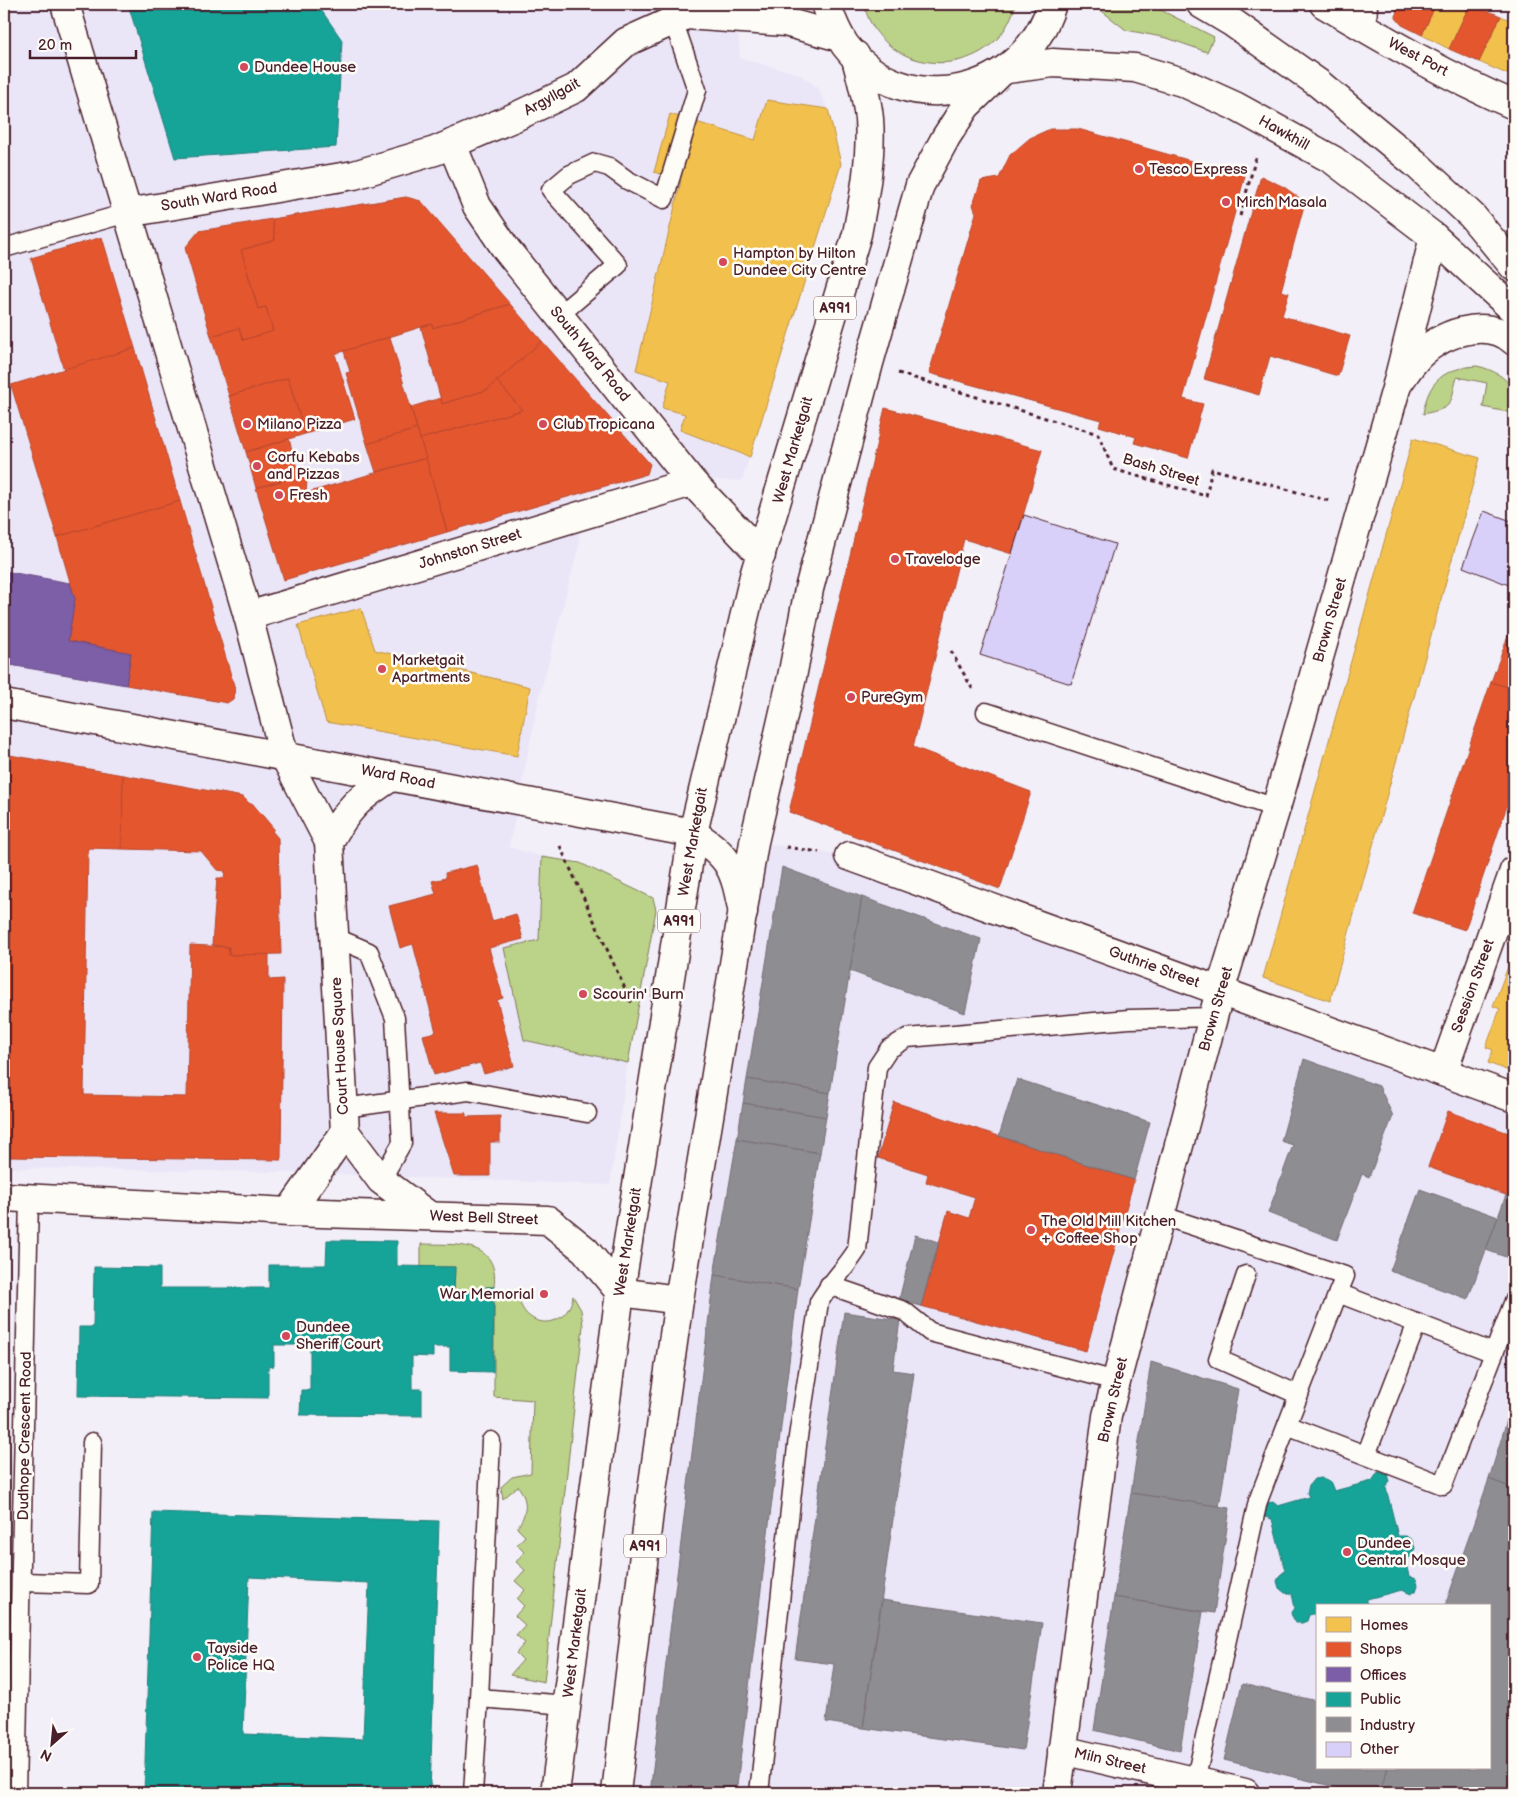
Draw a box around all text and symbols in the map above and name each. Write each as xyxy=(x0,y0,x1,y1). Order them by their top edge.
scale bar xyxy=(30,28,136,60)
street label: West Port xyxy=(1385,33,1452,81)
text: 20 m xyxy=(38,36,72,55)
place label: Dundee House xyxy=(254,58,356,77)
marker: Dundee House xyxy=(238,61,250,73)
street label: Argyllgait xyxy=(520,74,584,120)
street label: Hawkhill xyxy=(1255,111,1313,155)
place label: Tesco Express xyxy=(1149,160,1248,179)
marker: Tesco Express xyxy=(1133,163,1145,175)
street label: South Ward Road xyxy=(159,178,279,216)
place label: Mirch Masala xyxy=(1236,193,1327,212)
marker: Mirch Masala xyxy=(1220,196,1232,208)
place label: Hampton by Hilton Dundee City Centre xyxy=(733,244,867,280)
marker: Hampton by Hilton Dundee City Centre xyxy=(717,256,729,268)
road number: A991 xyxy=(814,296,856,320)
street label: South Ward Road xyxy=(546,302,634,406)
street label: West Marketgait xyxy=(769,394,817,506)
place label: Milano Pizza xyxy=(257,415,342,434)
place label: Club Tropicana xyxy=(553,415,655,434)
marker: Milano Pizza xyxy=(241,418,253,430)
marker: Club Tropicana xyxy=(537,418,549,430)
place label: Corfu Kebabs and Pizzas xyxy=(267,448,360,484)
street label: Bash Street xyxy=(1120,449,1202,491)
marker: Corfu Kebabs and Pizzas xyxy=(251,460,263,472)
place label: Fresh xyxy=(289,486,328,505)
marker: Fresh xyxy=(273,489,285,501)
street label: Johnston Street xyxy=(416,524,524,574)
place label: Travelodge xyxy=(905,550,981,569)
marker: Travelodge xyxy=(889,553,901,565)
street label: Brown Street xyxy=(1309,575,1351,665)
place label: Marketgait Apartments xyxy=(392,651,471,687)
marker: Marketgait Apartments xyxy=(376,663,388,675)
place label: PureGym xyxy=(861,688,923,707)
marker: PureGym xyxy=(845,691,857,703)
street label: Ward Road xyxy=(359,760,437,794)
street label: West Marketgait xyxy=(674,786,712,898)
road number: A991 xyxy=(658,909,700,932)
street label: Session Street xyxy=(1447,936,1499,1035)
street label: Guthrie Street xyxy=(1106,942,1202,992)
street label: Brown Street xyxy=(1195,964,1237,1054)
street label: Court House Square xyxy=(327,976,353,1115)
place label: Scourin' Burn xyxy=(593,985,684,1004)
marker: Scourin' Burn xyxy=(577,988,589,1000)
street label: West Marketgait xyxy=(610,1186,646,1298)
street label: West Bell Street xyxy=(429,1207,539,1229)
place label: The Old Mill Kitchen + Coffee Shop xyxy=(1041,1212,1176,1248)
marker: The Old Mill Kitchen + Coffee Shop xyxy=(1025,1224,1037,1236)
place label: War Memorial xyxy=(440,1285,534,1304)
marker: War Memorial xyxy=(538,1288,550,1300)
place label: Dundee Sheriff Court xyxy=(296,1318,381,1354)
marker: Dundee Sheriff Court xyxy=(280,1330,292,1342)
street label: Dudhope Crescent Road xyxy=(14,1351,36,1521)
street label: Brown Street xyxy=(1094,1355,1132,1445)
road number: A991 xyxy=(624,1534,666,1558)
place label: Dundee Central Mosque xyxy=(1357,1534,1466,1570)
marker: Dundee Central Mosque xyxy=(1341,1546,1353,1558)
street label: West Marketgait xyxy=(559,1587,591,1699)
legend xyxy=(1316,1604,1490,1770)
text: Homes xyxy=(1360,1616,1409,1635)
place label: Tayside Police HQ xyxy=(207,1639,275,1675)
text: Shops xyxy=(1360,1640,1403,1659)
marker: Tayside Police HQ xyxy=(191,1651,203,1663)
text: Offices xyxy=(1360,1666,1407,1685)
text: Public xyxy=(1360,1690,1401,1709)
text: Industry xyxy=(1360,1716,1415,1735)
north arrow xyxy=(28,1720,78,1770)
text: Other xyxy=(1360,1740,1399,1759)
street label: Miln Street xyxy=(1072,1744,1148,1779)
text: N xyxy=(38,1745,55,1765)

